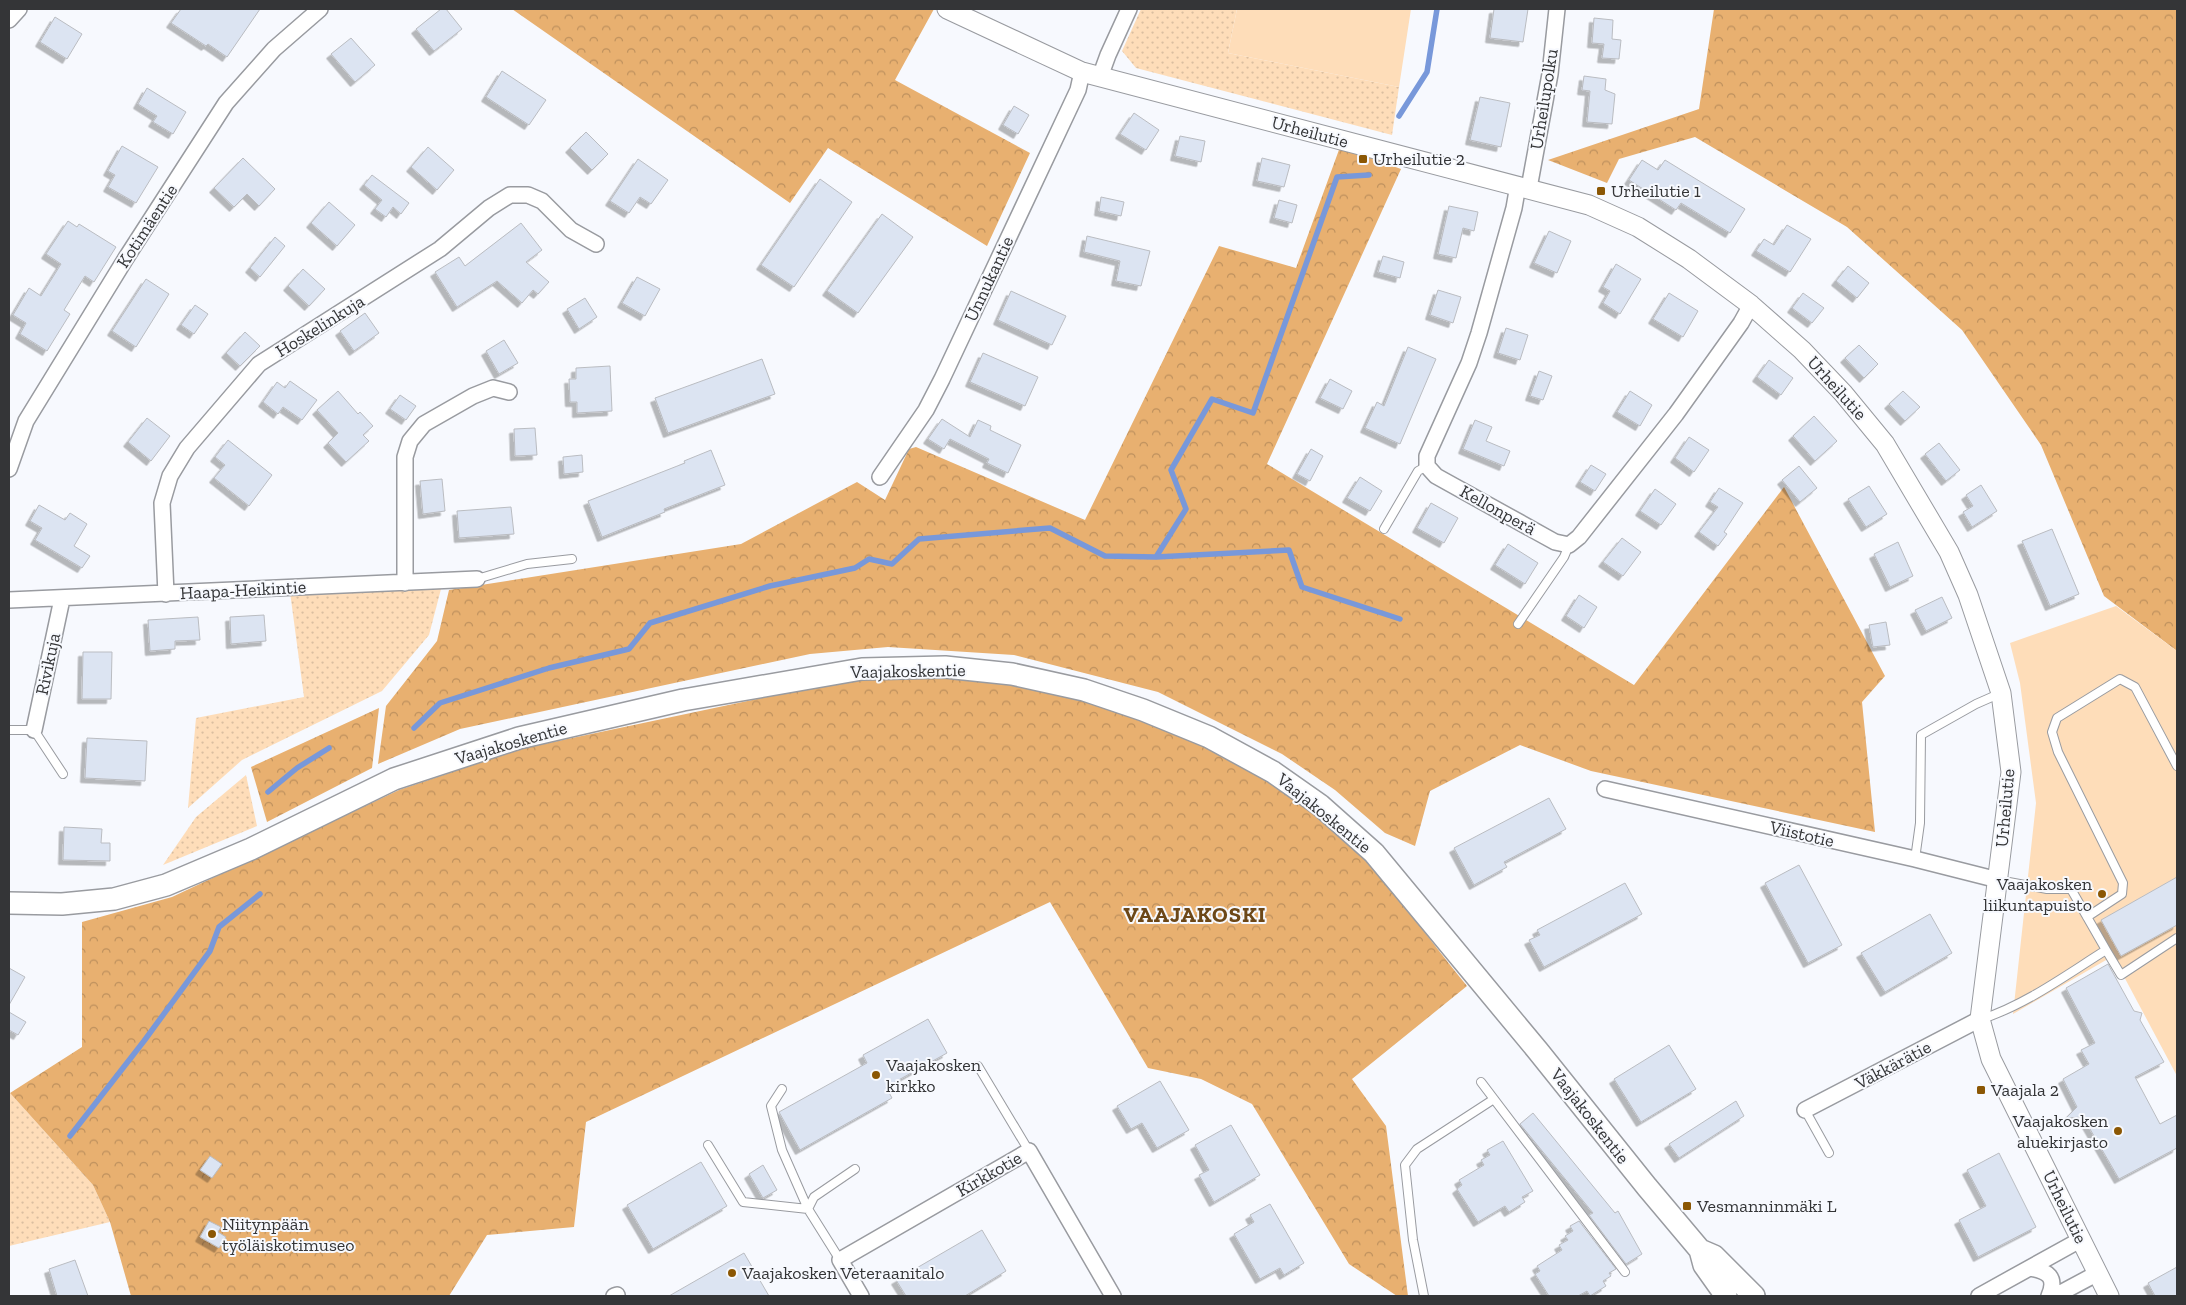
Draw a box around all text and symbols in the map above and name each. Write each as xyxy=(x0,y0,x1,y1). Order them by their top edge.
street label: Urheilupolku xyxy=(1525,47,1563,151)
street label: Urheilutie xyxy=(1269,111,1351,153)
place label: Urheilutie 2 xyxy=(1373,148,1465,170)
marker: Urheilutie 2 xyxy=(1357,153,1369,165)
street label: Kotimäentie xyxy=(112,180,182,272)
place label: Urheilutie 1 xyxy=(1611,180,1701,202)
marker: Urheilutie 1 xyxy=(1595,185,1607,197)
street label: Unnukantie xyxy=(960,233,1018,325)
street label: Hoskelinkuja xyxy=(271,290,369,362)
street label: Urheilutie xyxy=(1803,351,1871,425)
street label: Kellonperä xyxy=(1456,480,1540,540)
street label: Haapa-Heikintie xyxy=(179,576,307,604)
street label: Rivikuja xyxy=(31,631,65,697)
street label: Vaajakoskentie xyxy=(849,659,966,683)
street label: Vaajakoskentie xyxy=(452,717,569,770)
street label: Vaajakoskentie xyxy=(1271,768,1376,858)
street label: Urheilutie xyxy=(1991,768,2019,848)
street label: Viistotie xyxy=(1767,816,1836,852)
place label: Vaajakosken liikuntapuisto xyxy=(1983,873,2093,916)
marker: Vaajakosken liikuntapuisto xyxy=(2096,888,2108,900)
district label: VAAJAKOSKI xyxy=(1124,901,1267,928)
street label: Väkkärätie xyxy=(1850,1036,1935,1095)
place label: Vaajakosken kirkko xyxy=(885,1054,982,1097)
street label: Vaajakoskentie xyxy=(1545,1063,1634,1168)
marker: Vaajakosken kirkko xyxy=(870,1069,882,1081)
place label: Vaajala 2 xyxy=(1990,1079,2059,1101)
marker: Vaajala 2 xyxy=(1975,1084,1987,1096)
place label: Vaajakosken aluekirjasto xyxy=(2012,1110,2109,1153)
marker: Vaajakosken aluekirjasto xyxy=(2112,1125,2124,1137)
street label: Kirkkotie xyxy=(952,1147,1026,1201)
street label: Urheilutie xyxy=(2038,1167,2092,1247)
place label: Vesmanninmäki L xyxy=(1696,1195,1837,1217)
marker: Vesmanninmäki L xyxy=(1681,1200,1693,1212)
place label: Niitynpään työläiskotimuseo xyxy=(222,1213,355,1256)
marker: Niitynpään työläiskotimuseo xyxy=(206,1228,218,1240)
place label: Vaajakosken Veteraanitalo xyxy=(741,1262,944,1284)
marker: Vaajakosken Veteraanitalo xyxy=(726,1267,738,1279)

